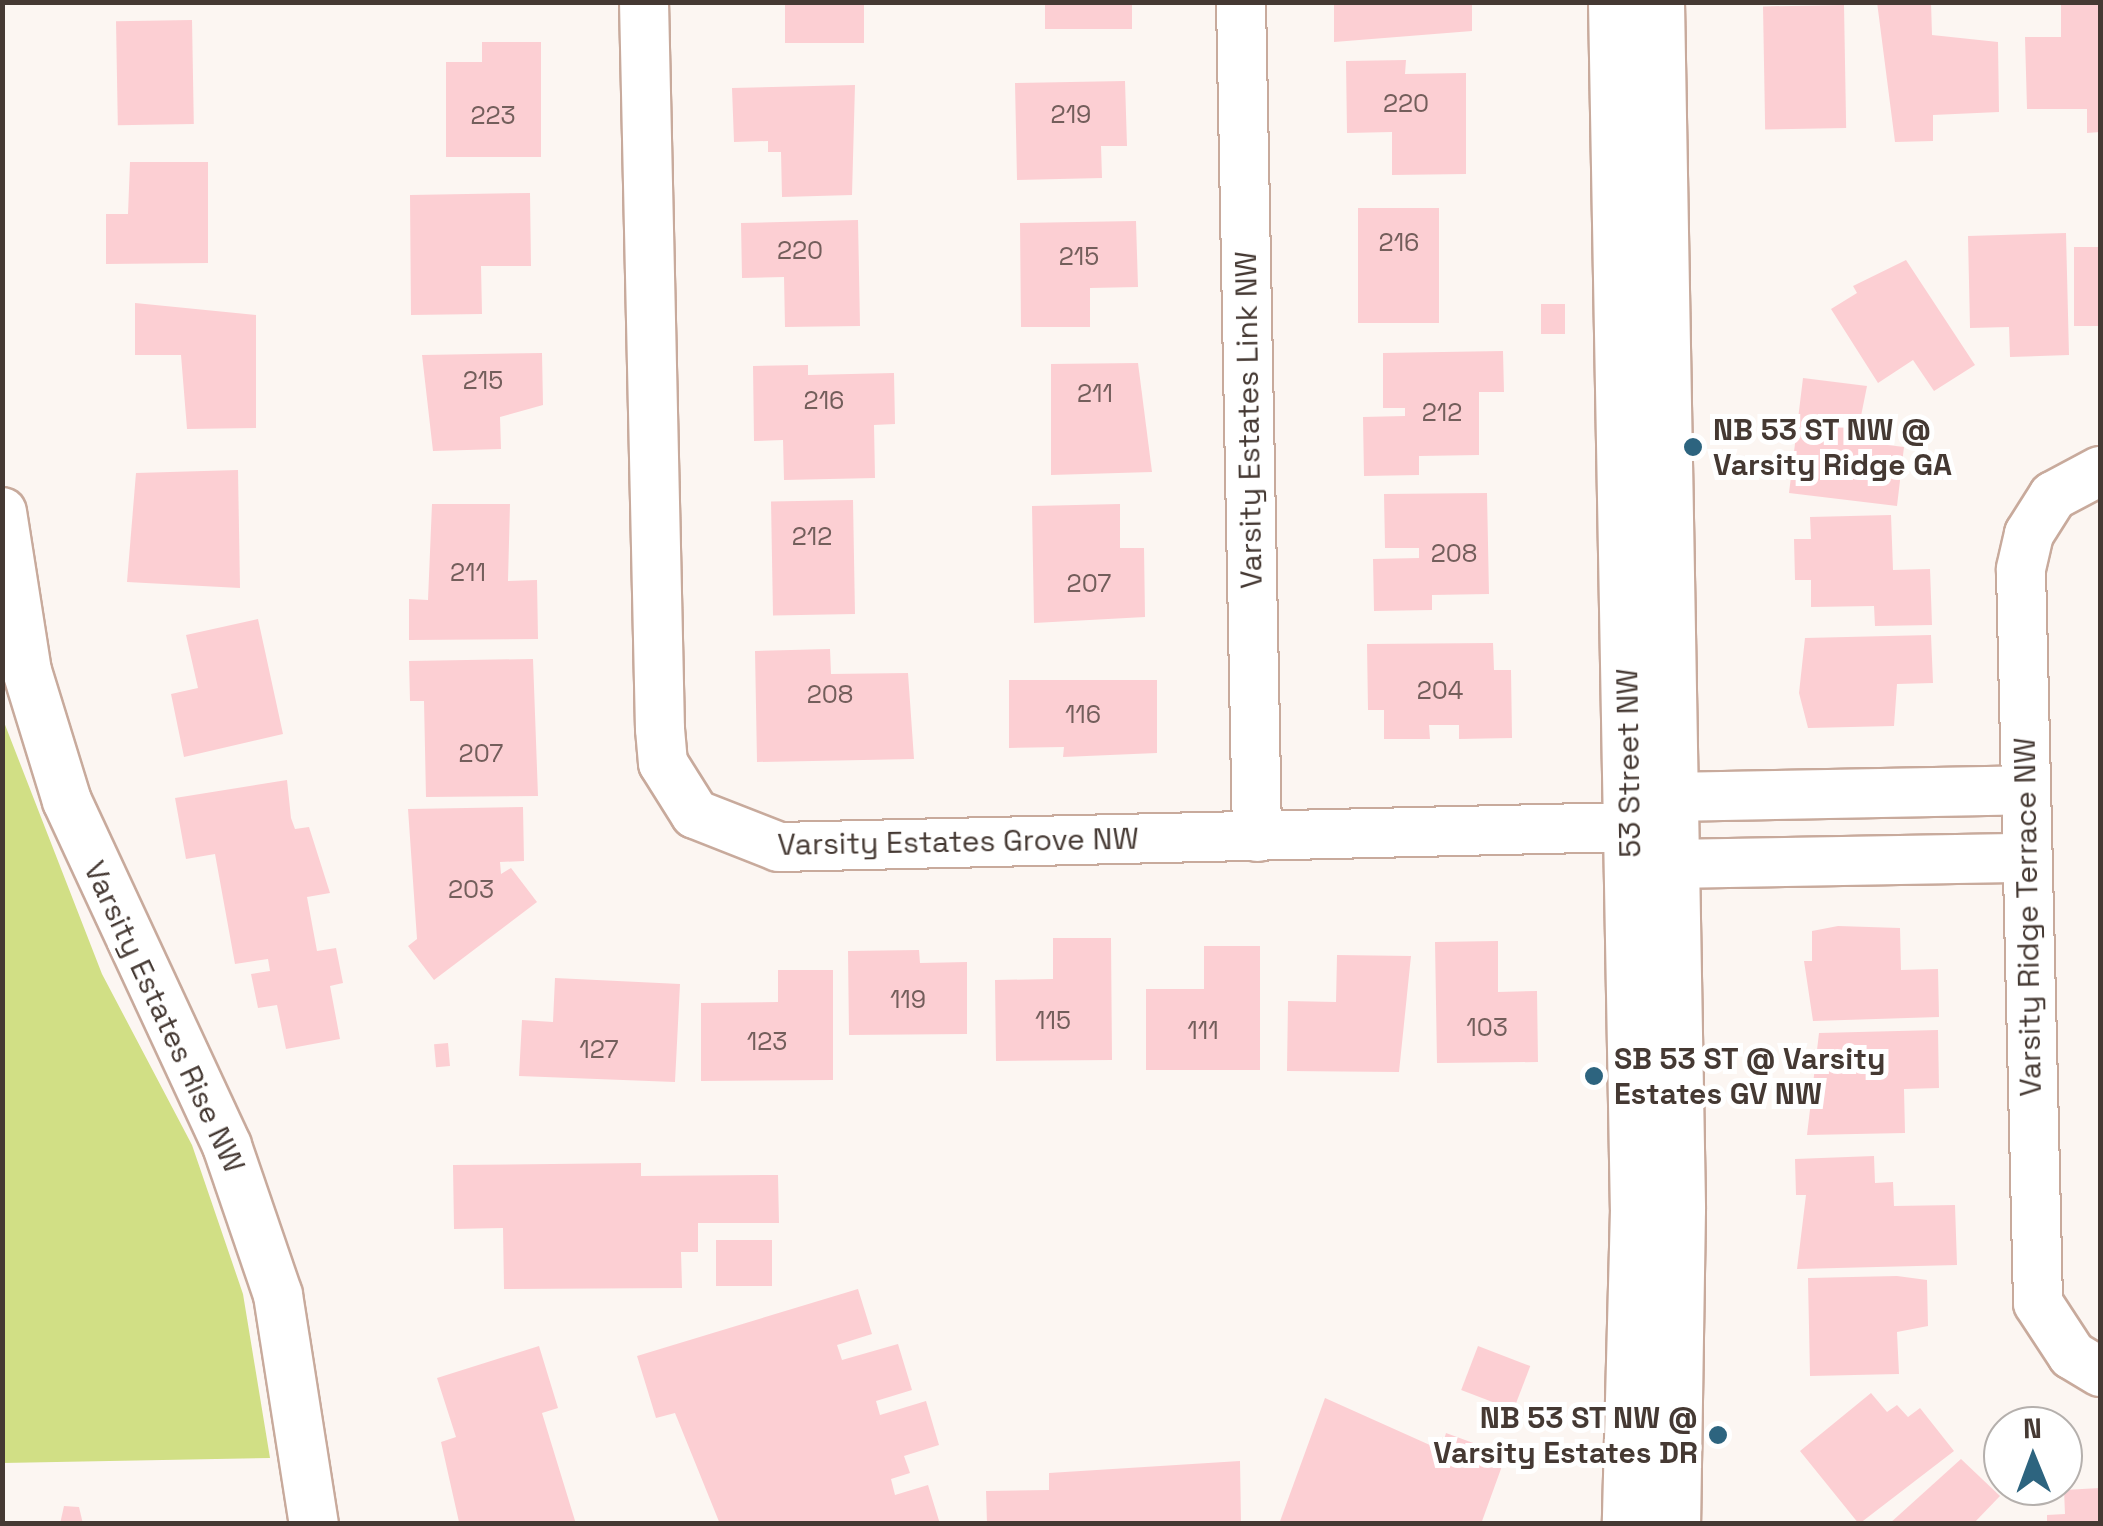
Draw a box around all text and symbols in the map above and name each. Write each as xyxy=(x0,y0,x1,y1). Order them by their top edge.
house number: 220 xyxy=(1383,88,1429,118)
house number: 219 xyxy=(1051,99,1091,129)
house number: 223 xyxy=(470,100,516,130)
house number: 216 xyxy=(1379,227,1419,257)
house number: 220 xyxy=(777,235,823,265)
house number: 215 xyxy=(1059,241,1099,271)
street label: Varsity Estates Link NW xyxy=(1228,251,1270,589)
house number: 215 xyxy=(463,365,503,395)
house number: 211 xyxy=(1077,378,1113,408)
house number: 216 xyxy=(804,385,844,415)
house number: 212 xyxy=(1422,397,1462,427)
place label: NB 53 ST NW @ Varsity Ridge GA xyxy=(1713,412,1952,482)
marker: NB 53 ST NW @ Varsity Ridge GA xyxy=(1682,436,1704,458)
house number: 212 xyxy=(792,521,832,551)
house number: 208 xyxy=(1431,538,1477,568)
house number: 211 xyxy=(450,557,486,587)
house number: 207 xyxy=(1067,568,1111,598)
street label: 53 Street NW xyxy=(1609,668,1649,858)
house number: 204 xyxy=(1417,675,1463,705)
house number: 208 xyxy=(807,679,853,709)
house number: 116 xyxy=(1065,699,1101,729)
street label: Varsity Ridge Terrace NW xyxy=(2007,737,2049,1097)
house number: 207 xyxy=(459,738,503,768)
street label: Varsity Estates Grove NW xyxy=(777,821,1139,863)
street label: Varsity Estates Rise NW xyxy=(76,856,252,1178)
house number: 203 xyxy=(448,874,494,904)
house number: 119 xyxy=(890,984,926,1014)
house number: 115 xyxy=(1035,1005,1071,1035)
house number: 103 xyxy=(1466,1012,1508,1042)
house number: 111 xyxy=(1187,1015,1219,1045)
house number: 123 xyxy=(747,1026,787,1056)
house number: 127 xyxy=(579,1034,619,1064)
place label: SB 53 ST @ Varsity Estates GV NW xyxy=(1614,1041,1887,1112)
marker: SB 53 ST @ Varsity Estates GV NW xyxy=(1583,1065,1605,1087)
place label: NB 53 ST NW @ Varsity Estates DR xyxy=(1433,1400,1698,1470)
north arrow xyxy=(1983,1406,2083,1506)
text: N xyxy=(2023,1410,2042,1446)
marker: NB 53 ST NW @ Varsity Estates DR xyxy=(1707,1424,1729,1446)

